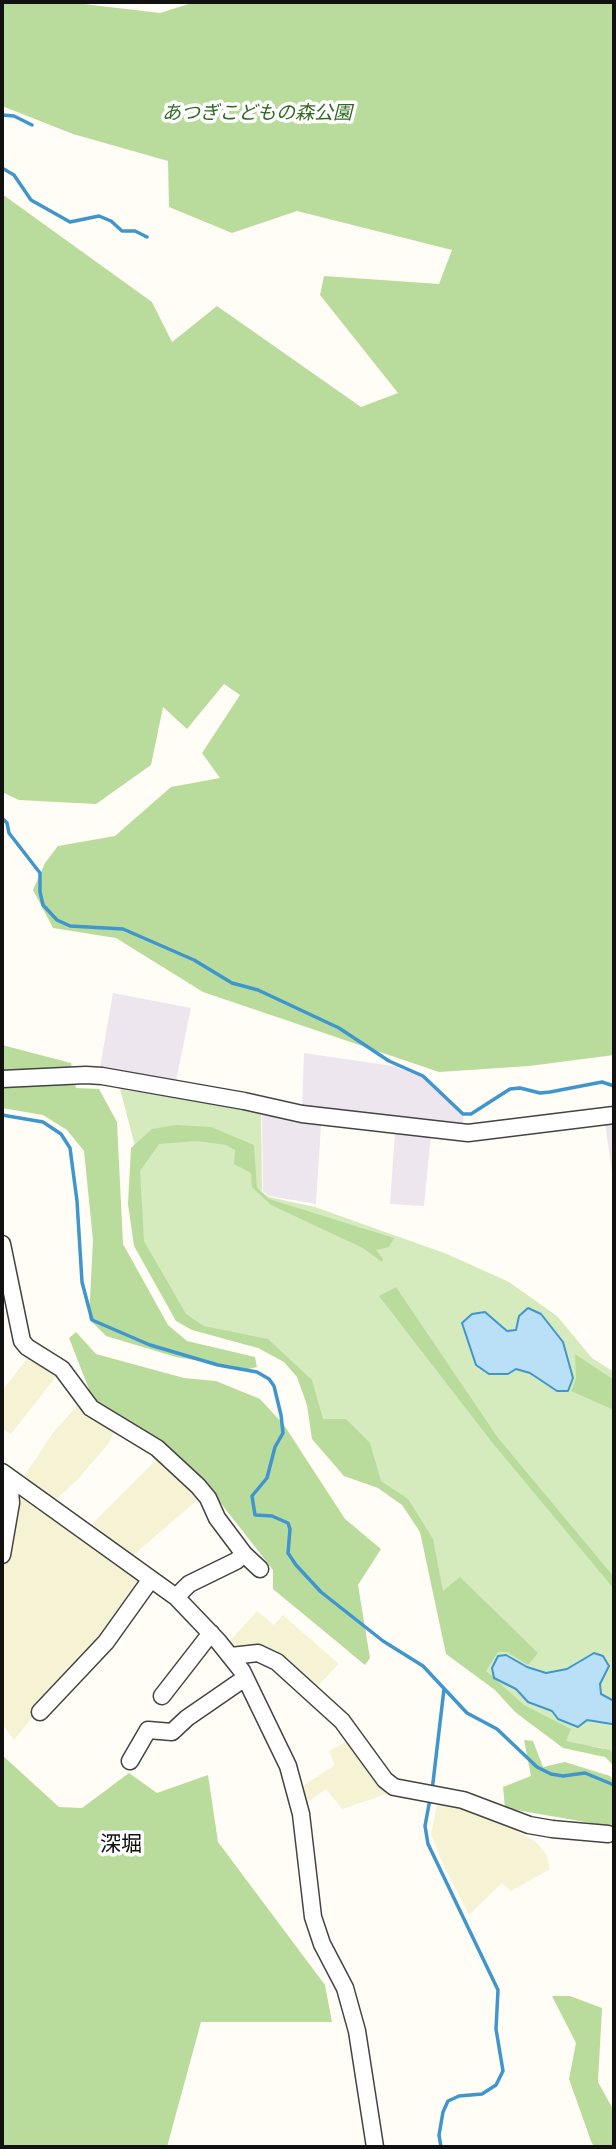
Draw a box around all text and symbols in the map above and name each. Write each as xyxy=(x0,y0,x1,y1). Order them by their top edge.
park label: あつぎこどもの森公園 xyxy=(162,103,352,125)
district label: 深堀 xyxy=(100,1832,142,1858)

